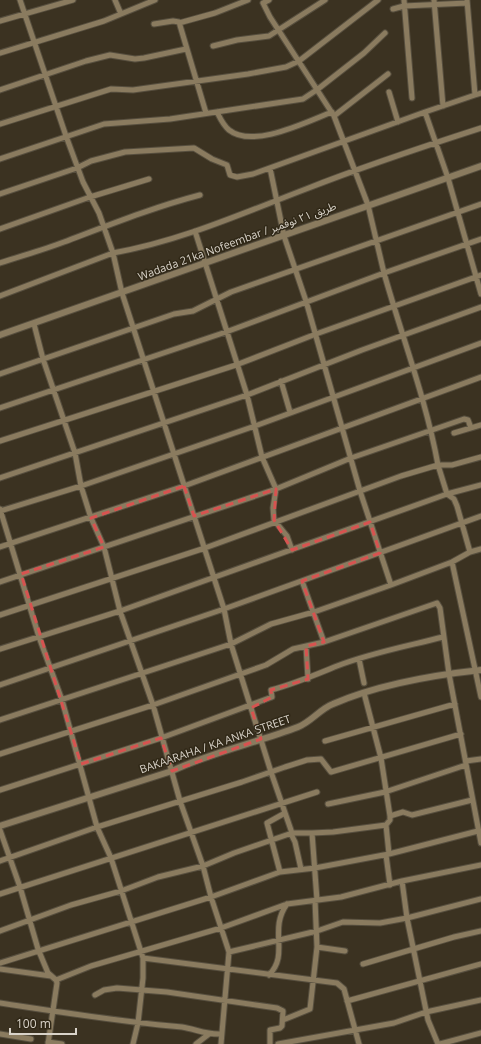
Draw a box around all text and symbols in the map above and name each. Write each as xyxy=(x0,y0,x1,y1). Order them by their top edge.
street label: Wadada 21ka Nofeembar / طريق ٢١ نوفمبر xyxy=(136,198,338,284)
street label: BAKAARAHA / KA ANKA STREET xyxy=(137,711,292,776)
scale bar xyxy=(10,1010,76,1036)
text: 100 m xyxy=(16,1015,51,1032)

